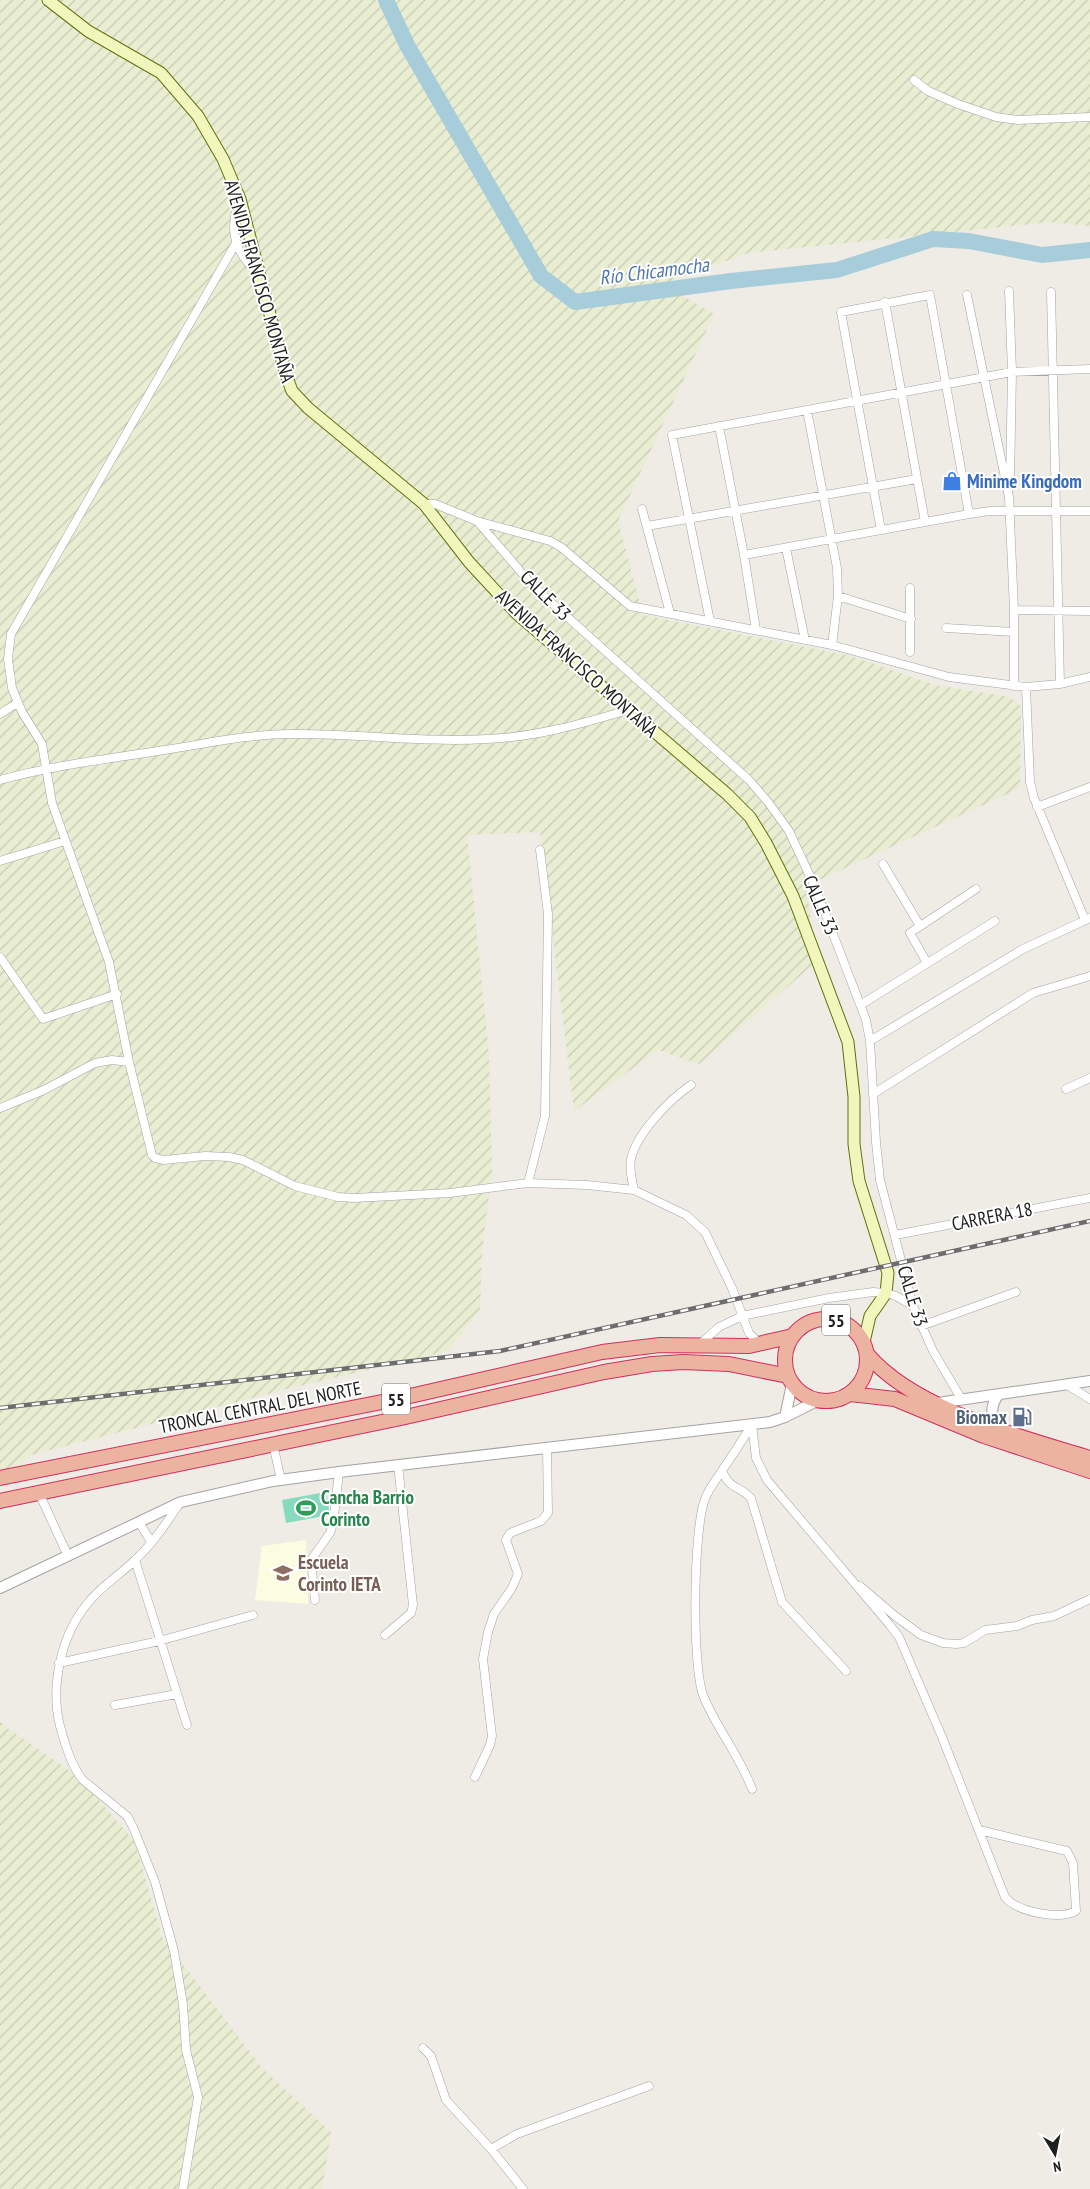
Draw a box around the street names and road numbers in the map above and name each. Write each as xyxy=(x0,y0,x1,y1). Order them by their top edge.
street label: AVENIDA FRANCISCO MONTAÑA xyxy=(220,177,300,385)
street label: CALLE 33 xyxy=(516,565,576,625)
street label: AVENIDA FRANCISCO MONTAÑA xyxy=(491,584,663,742)
street label: CALLE 33 xyxy=(798,872,844,938)
street label: CARRERA 18 xyxy=(950,1196,1034,1236)
street label: CALLE 33 xyxy=(892,1263,934,1329)
road number: 55 xyxy=(822,1304,850,1336)
street label: TRONCAL CENTRAL DEL NORTE xyxy=(157,1376,363,1438)
road number: 55 xyxy=(382,1384,410,1415)

